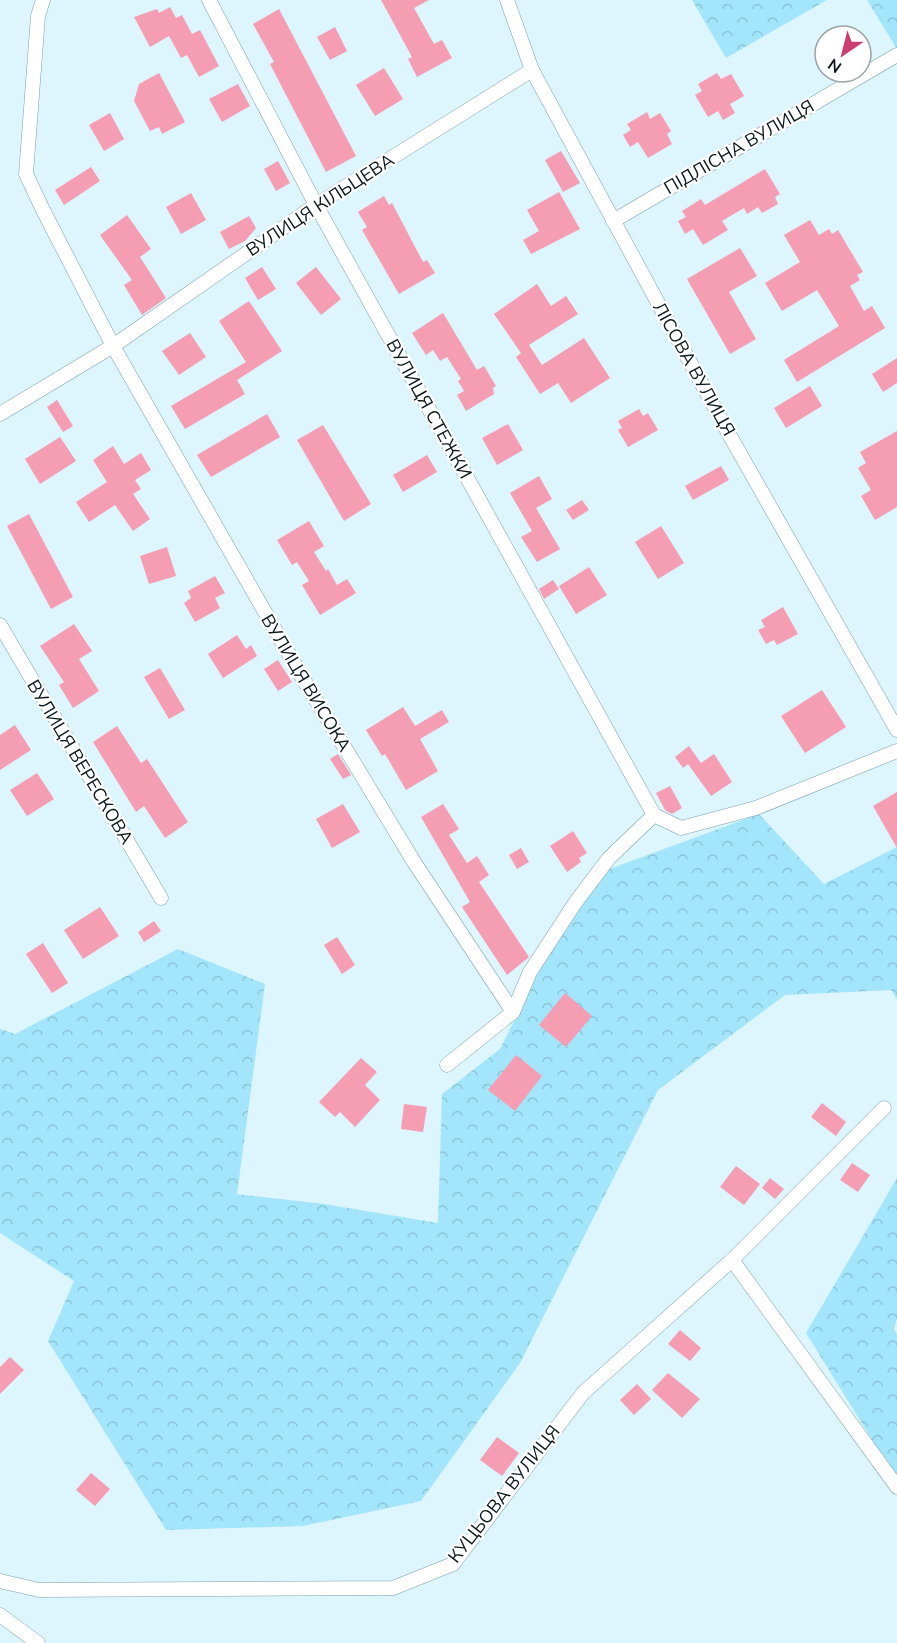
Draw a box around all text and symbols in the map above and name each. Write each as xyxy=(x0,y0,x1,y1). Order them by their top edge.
north arrow xyxy=(813,24,873,84)
text: N xyxy=(824,53,846,78)
street label: ПІДЛІСНА ВУЛИЦЯ xyxy=(659,94,819,200)
street label: ВУЛИЦЯ КІЛЬЦЕВА xyxy=(241,148,399,262)
street label: ЛІСОВА ВУЛИЦЯ xyxy=(647,298,741,440)
street label: ВУЛИЦЯ СТЕЖКИ xyxy=(381,335,477,483)
street label: ВУЛИЦЯ ВИСОКА xyxy=(255,610,357,756)
street label: ВУЛИЦЯ ВЕРЕСКОВА xyxy=(21,675,139,849)
street label: КУЦЬОВА ВУЛИЦЯ xyxy=(443,1420,565,1568)

